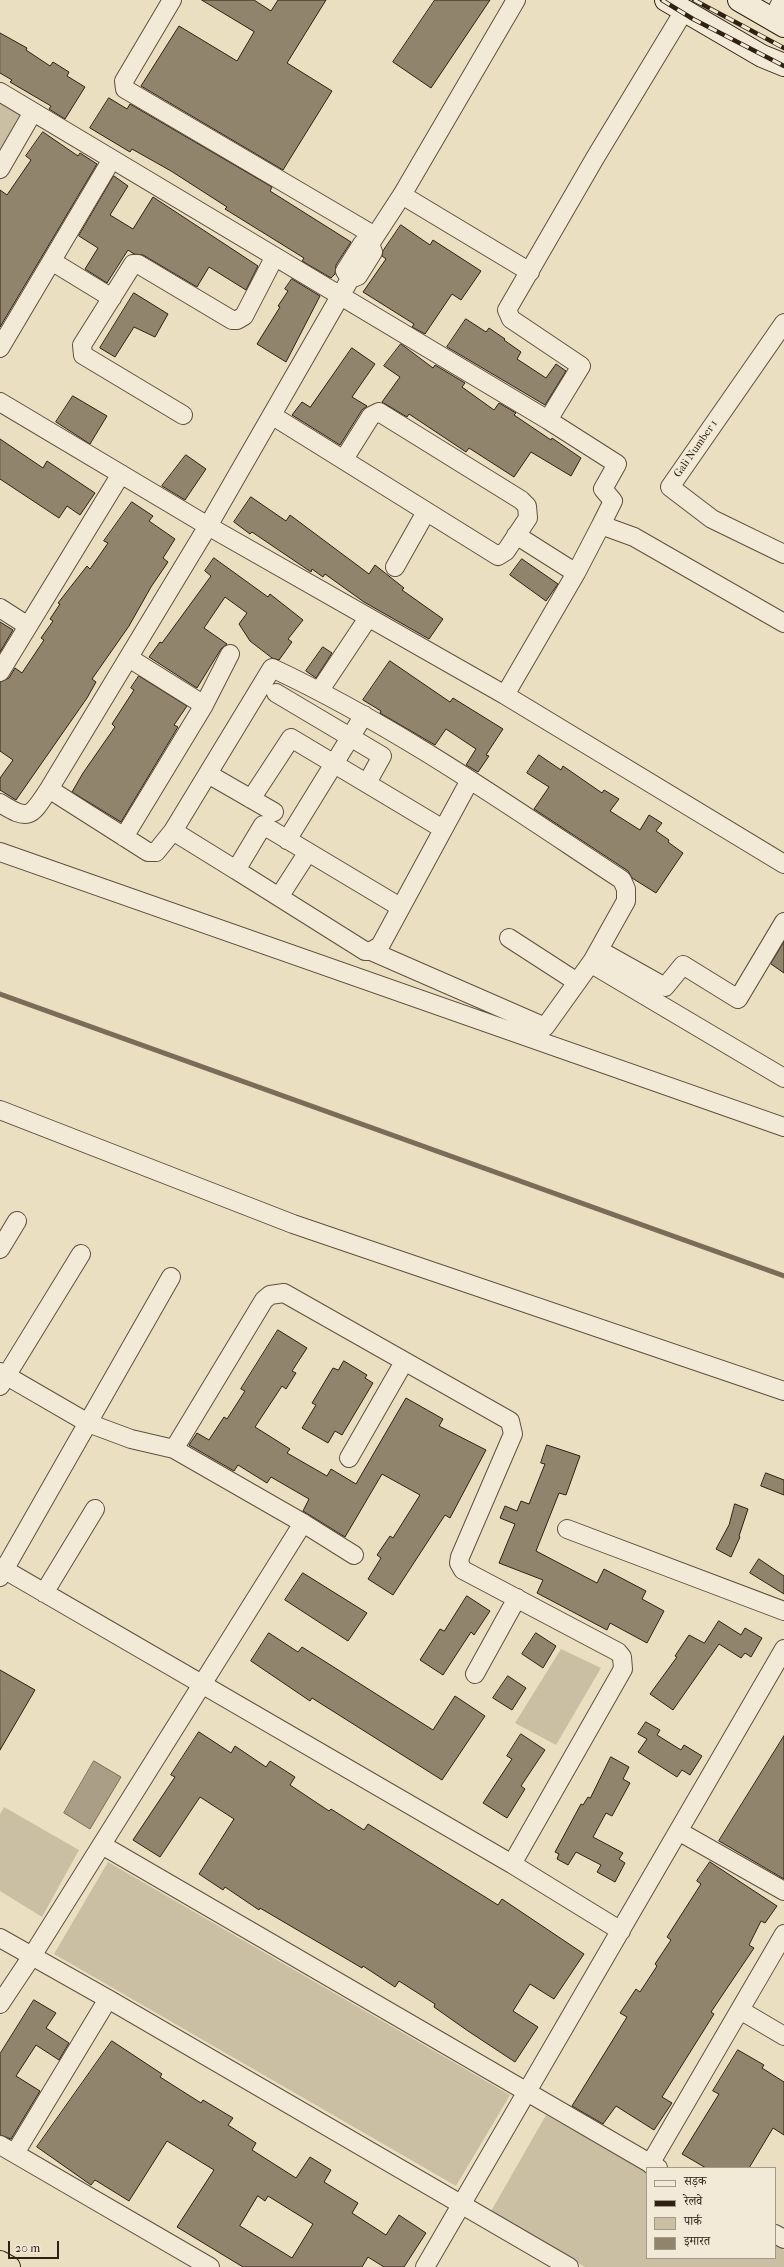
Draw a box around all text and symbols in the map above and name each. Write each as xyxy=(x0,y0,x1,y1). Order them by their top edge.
street label: Gali Number 1 xyxy=(671,418,721,480)
legend xyxy=(646,2167,776,2259)
text: सड़क xyxy=(684,2174,707,2188)
text: रेलवे xyxy=(684,2194,702,2208)
text: पार्क xyxy=(684,2214,702,2228)
scale bar xyxy=(10,2233,61,2259)
text: इमारत xyxy=(684,2234,710,2248)
text: 20 m xyxy=(15,2241,40,2255)

